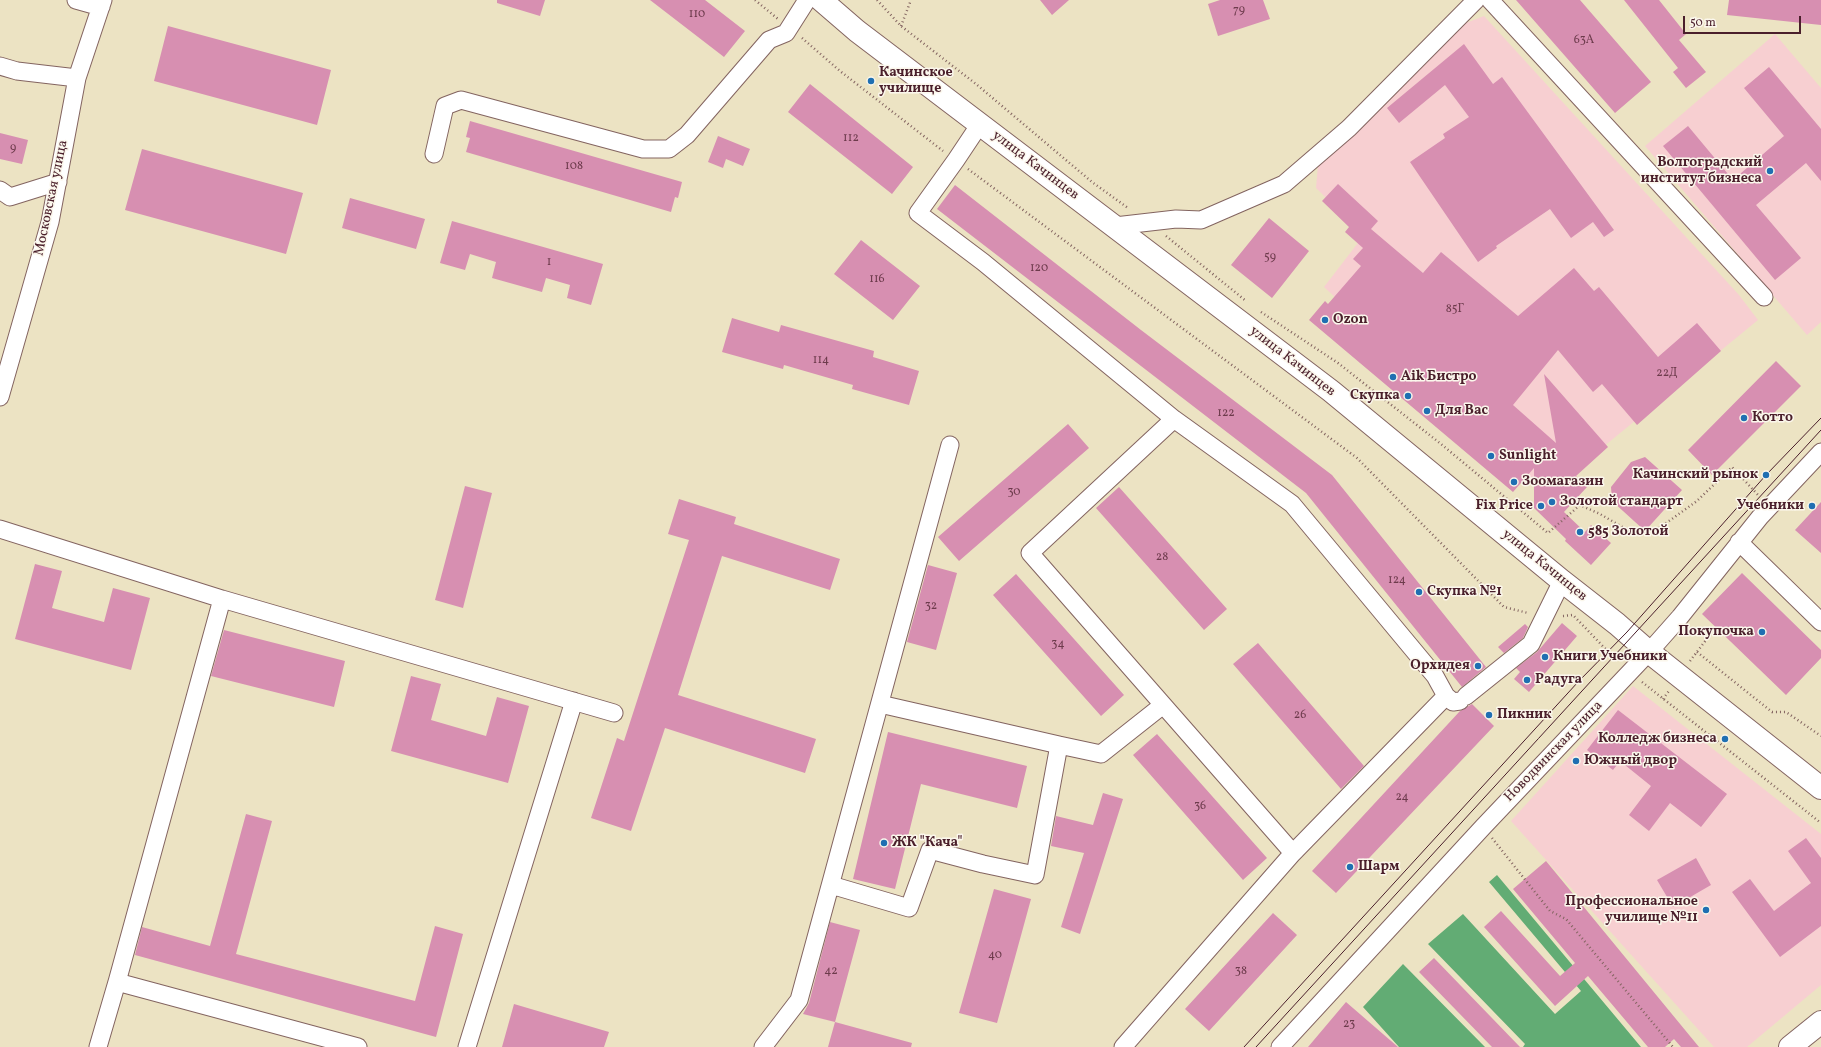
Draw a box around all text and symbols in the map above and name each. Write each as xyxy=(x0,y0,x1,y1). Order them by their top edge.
house number: 79 xyxy=(1233,4,1245,18)
house number: 110 xyxy=(689,8,705,22)
scale bar xyxy=(1685,8,1803,34)
text: 50 m xyxy=(1690,15,1716,31)
house number: 63А xyxy=(1574,34,1594,48)
place label: Качинское училище xyxy=(879,65,953,98)
marker: Качинское училище xyxy=(866,76,876,86)
street label: улица Качинцев xyxy=(988,128,1082,204)
house number: 112 xyxy=(843,132,859,146)
street label: Московская улица xyxy=(32,139,72,257)
house number: 9 xyxy=(10,142,16,156)
place label: Волгоградский институт бизнеса xyxy=(1641,155,1762,188)
house number: 108 xyxy=(565,160,583,174)
marker: Волгоградский институт бизнеса xyxy=(1765,166,1775,176)
house number: 59 xyxy=(1264,251,1276,265)
house number: 1 xyxy=(547,256,551,270)
house number: 120 xyxy=(1030,262,1048,276)
house number: 116 xyxy=(869,273,885,287)
house number: 85Г xyxy=(1446,303,1464,317)
place label: Ozon xyxy=(1333,312,1368,328)
marker: Ozon xyxy=(1320,315,1330,325)
street label: улица Качинцев xyxy=(1246,323,1338,401)
house number: 114 xyxy=(813,354,829,368)
house number: 22Д xyxy=(1656,367,1678,381)
place label: Aik Бистро xyxy=(1401,369,1476,385)
marker: Aik Бистро xyxy=(1388,372,1398,382)
place label: Скупка xyxy=(1350,388,1400,404)
marker: Скупка xyxy=(1403,391,1413,401)
place label: Для Вас xyxy=(1435,403,1488,419)
marker: Для Вас xyxy=(1422,406,1432,416)
house number: 122 xyxy=(1217,407,1235,421)
place label: Котто xyxy=(1752,410,1793,426)
marker: Котто xyxy=(1739,413,1749,423)
place label: Sunlight xyxy=(1499,448,1556,464)
marker: Sunlight xyxy=(1486,451,1496,461)
place label: Качинский рынок xyxy=(1633,467,1758,483)
marker: Качинский рынок xyxy=(1761,470,1771,480)
place label: Зоомагазин xyxy=(1522,474,1603,490)
marker: Зоомагазин xyxy=(1509,477,1519,487)
house number: 30 xyxy=(1007,486,1021,500)
place label: Золотой стандарт xyxy=(1560,494,1683,510)
marker: Золотой стандарт xyxy=(1547,497,1557,507)
place label: Fix Price xyxy=(1476,498,1533,514)
place label: Учебники xyxy=(1737,498,1804,514)
marker: Fix Price xyxy=(1536,501,1546,511)
marker: Учебники xyxy=(1807,501,1817,511)
place label: 585 Золотой xyxy=(1588,524,1669,540)
street label: улица Качинцев xyxy=(1498,527,1590,605)
marker: 585 Золотой xyxy=(1575,527,1585,537)
house number: 28 xyxy=(1156,551,1168,565)
house number: 124 xyxy=(1388,574,1406,588)
place label: Скупка №1 xyxy=(1427,584,1502,600)
marker: Скупка №1 xyxy=(1414,587,1424,597)
house number: 32 xyxy=(925,600,937,614)
place label: Покупочка xyxy=(1678,624,1754,640)
marker: Покупочка xyxy=(1757,627,1767,637)
house number: 34 xyxy=(1051,638,1065,652)
place label: Книги Учебники xyxy=(1553,649,1667,665)
marker: Книги Учебники xyxy=(1540,652,1550,662)
place label: Орхидея xyxy=(1410,658,1470,674)
marker: Орхидея xyxy=(1473,661,1483,671)
place label: Радуга xyxy=(1535,672,1582,688)
marker: Радуга xyxy=(1522,675,1532,685)
street label: Новодвинская улица xyxy=(1501,698,1607,806)
place label: Пикник xyxy=(1497,707,1552,723)
house number: 26 xyxy=(1294,709,1306,723)
marker: Пикник xyxy=(1484,710,1494,720)
place label: Колледж бизнеса xyxy=(1598,731,1717,747)
marker: Колледж бизнеса xyxy=(1720,734,1730,744)
place label: Южный двор xyxy=(1584,753,1677,769)
marker: Южный двор xyxy=(1571,756,1581,766)
house number: 24 xyxy=(1395,791,1409,805)
house number: 36 xyxy=(1194,800,1206,814)
place label: ЖК "Кача" xyxy=(892,835,963,851)
marker: ЖК "Кача" xyxy=(879,838,889,848)
place label: Шарм xyxy=(1358,859,1399,875)
marker: Шарм xyxy=(1345,862,1355,872)
place label: Профессиональное училище №11 xyxy=(1565,894,1698,926)
marker: Профессиональное училище №11 xyxy=(1701,905,1711,915)
house number: 40 xyxy=(988,949,1002,963)
house number: 42 xyxy=(824,965,838,979)
house number: 38 xyxy=(1235,965,1247,979)
house number: 23 xyxy=(1343,1018,1355,1032)

